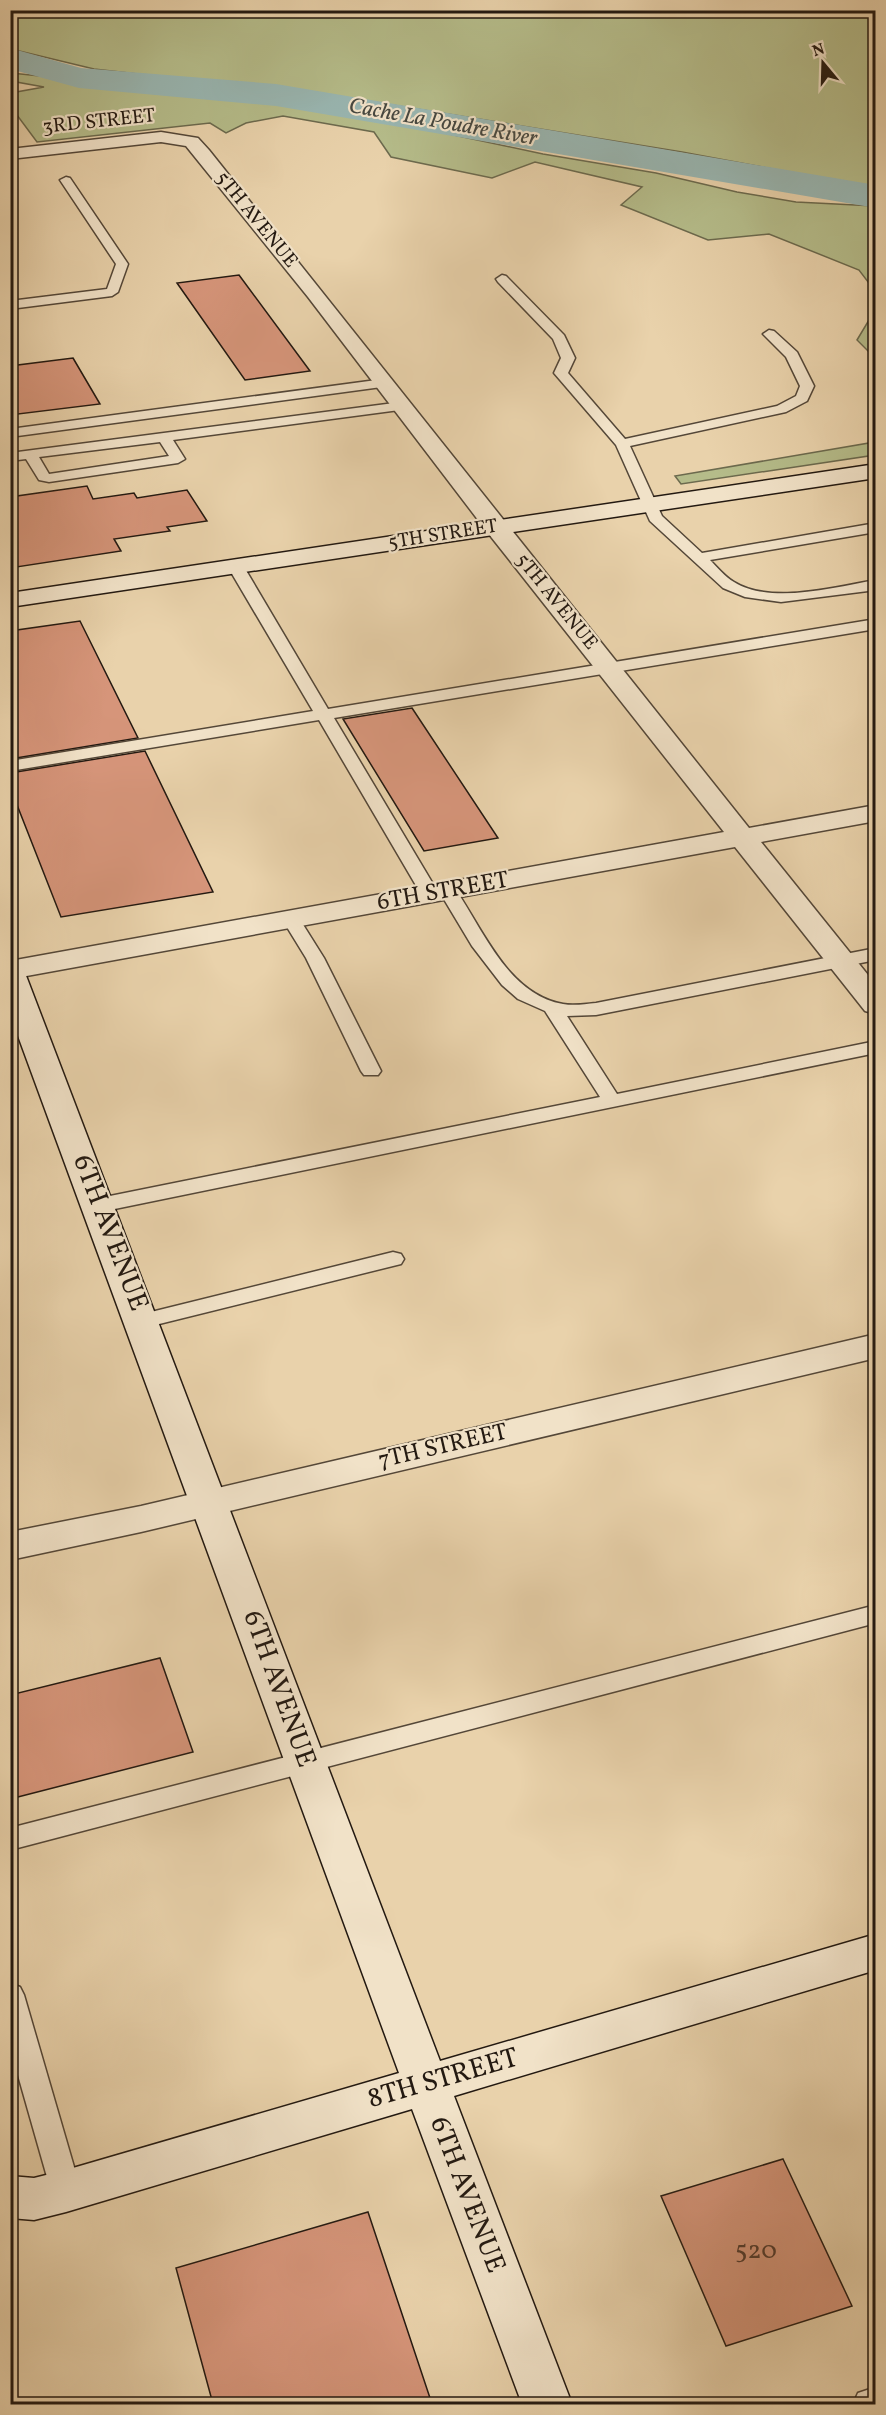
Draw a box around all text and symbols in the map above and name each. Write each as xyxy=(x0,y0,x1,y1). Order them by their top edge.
north arrow xyxy=(793,33,853,93)
text: N xyxy=(810,38,828,63)
water label: Cache La Poudre River xyxy=(346,91,540,155)
street label: 3RD STREET xyxy=(41,102,157,142)
street label: 5TH AVENUE xyxy=(208,166,304,274)
street label: 5TH STREET xyxy=(386,512,500,557)
street label: 5TH AVENUE xyxy=(508,548,604,656)
street label: 6TH STREET xyxy=(375,864,511,920)
street label: 6TH AVENUE xyxy=(62,1149,158,1317)
street label: 7TH STREET xyxy=(375,1416,511,1478)
street label: 6TH AVENUE xyxy=(233,1605,325,1773)
street label: 8TH STREET xyxy=(363,2039,523,2119)
street label: 6TH AVENUE xyxy=(419,2111,515,2279)
house number: 520 xyxy=(735,2233,777,2269)

